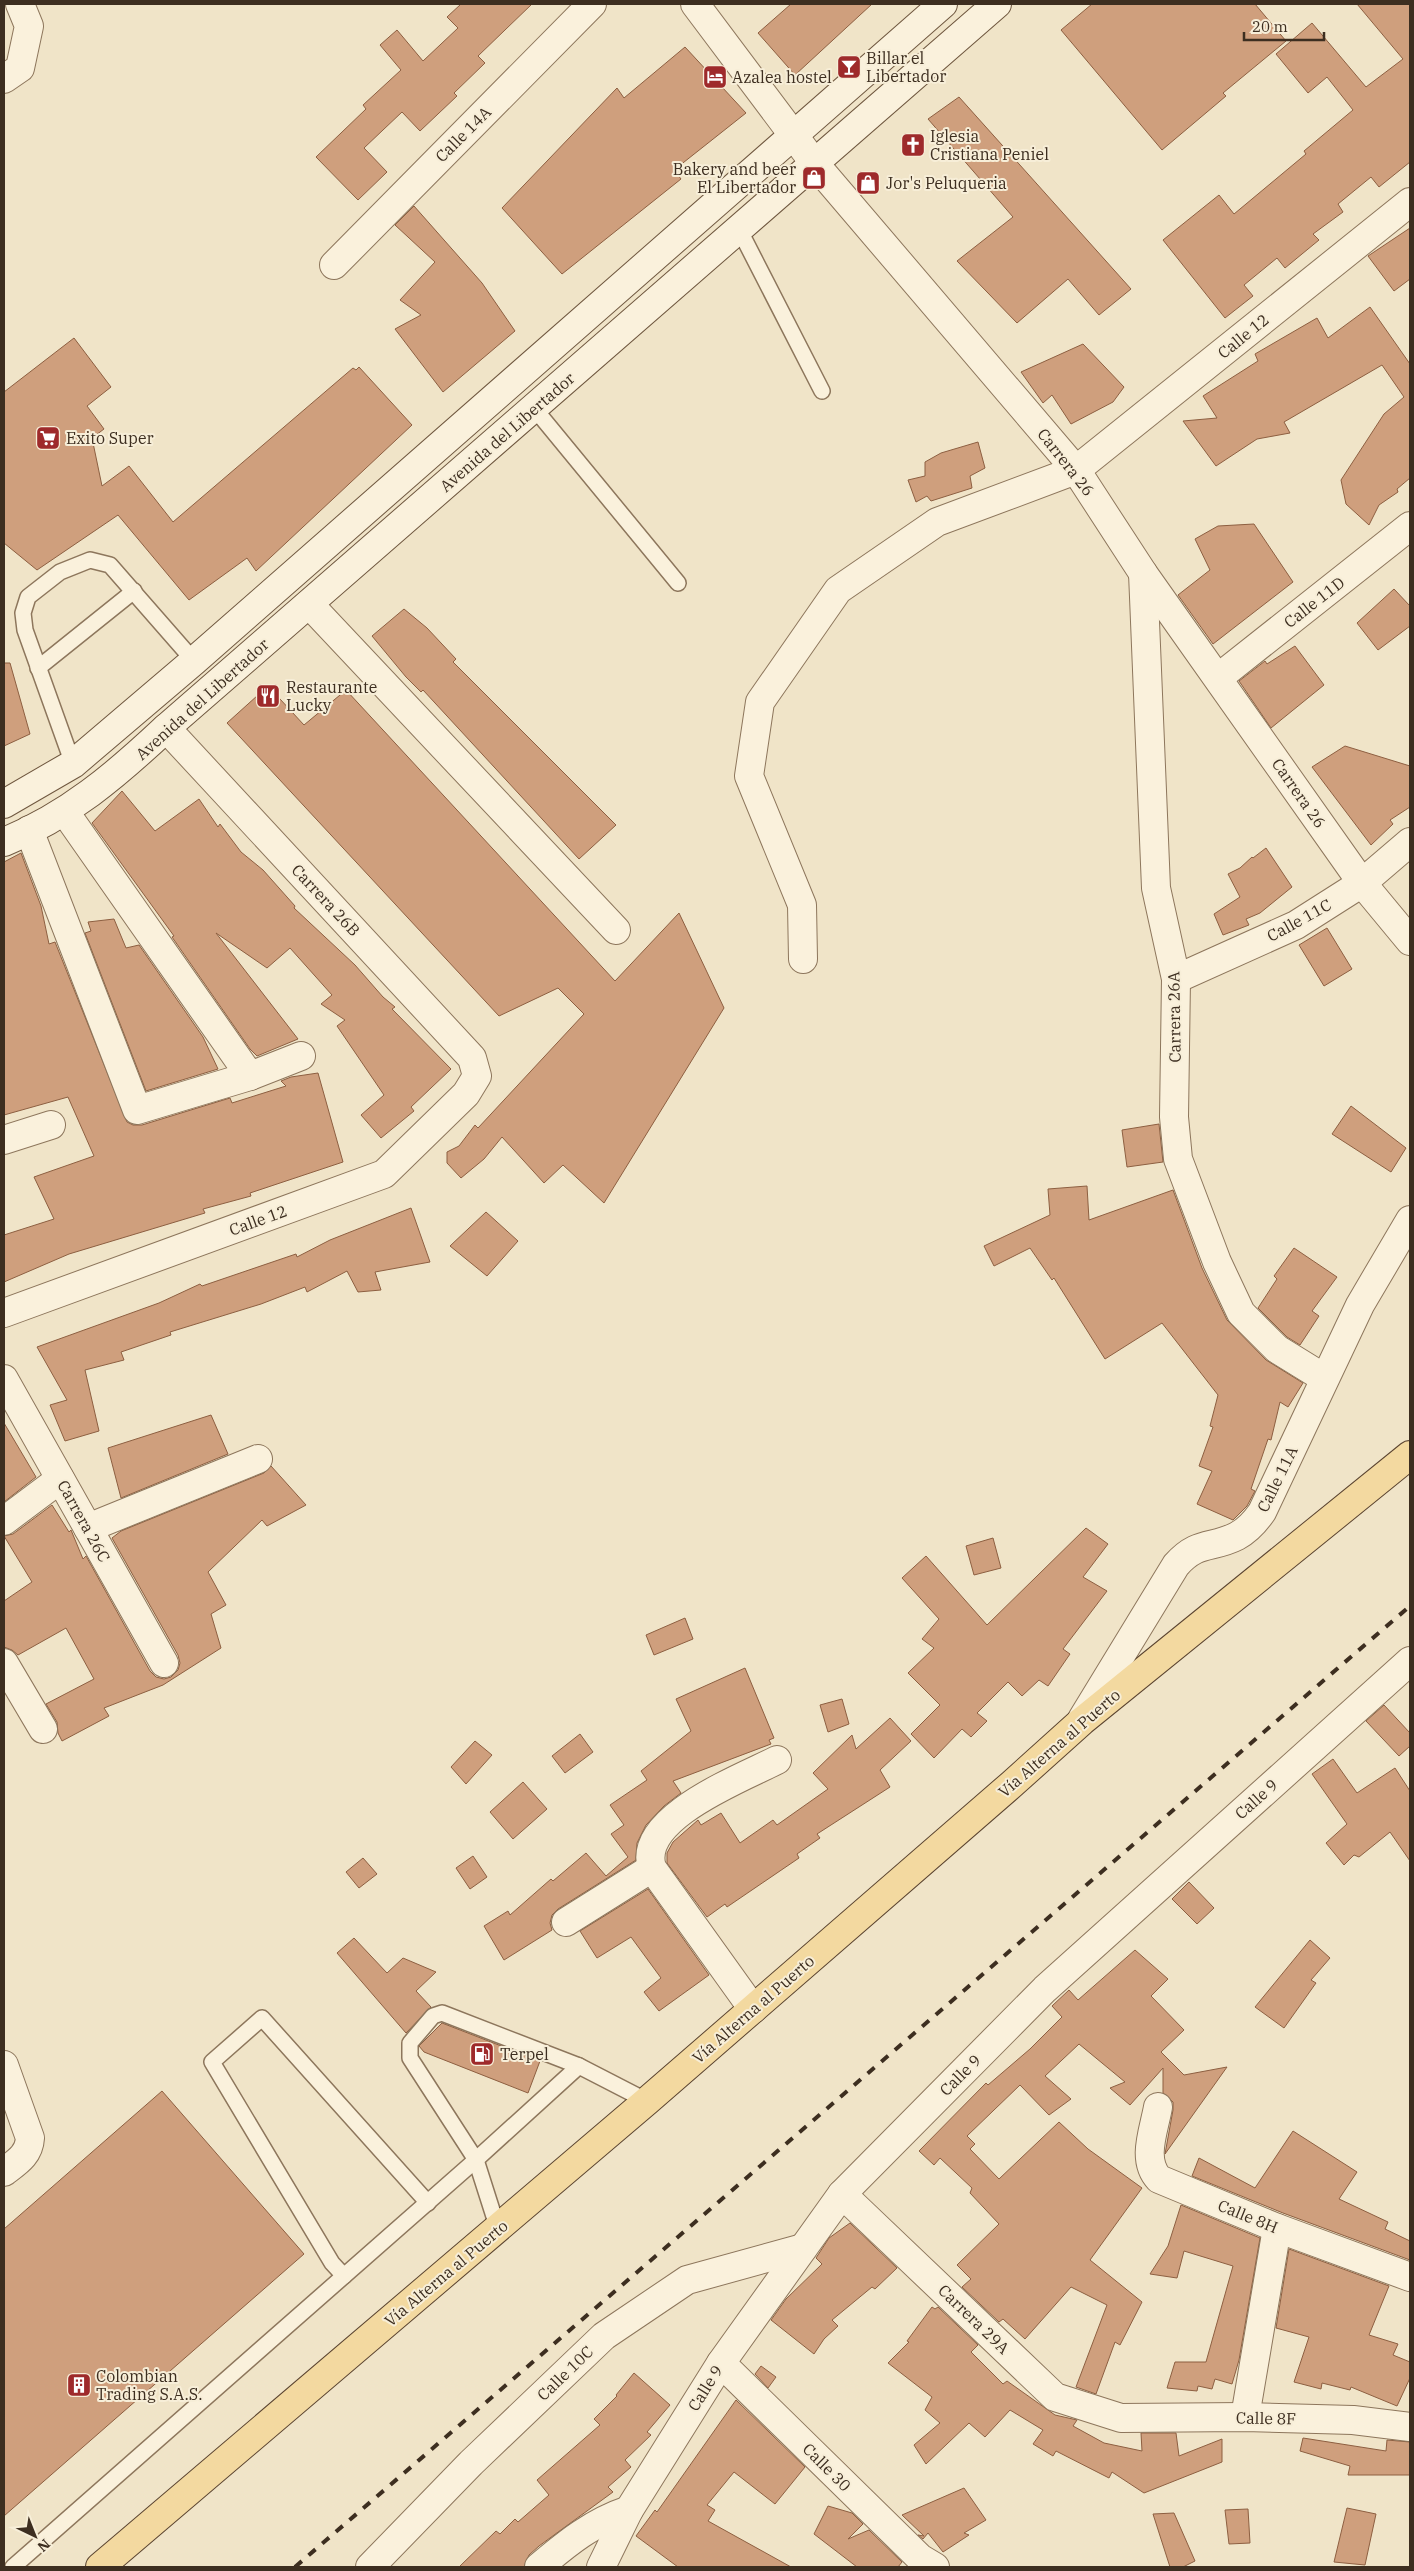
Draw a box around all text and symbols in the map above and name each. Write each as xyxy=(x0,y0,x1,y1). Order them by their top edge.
scale bar xyxy=(1244,10,1324,42)
text: 20 m xyxy=(1252,17,1288,36)
place label: Billar el Libertador xyxy=(866,48,946,86)
bar icon: Billar el Libertador xyxy=(836,54,862,80)
hotel icon: Azalea hostel xyxy=(702,64,728,90)
place label: Azalea hostel xyxy=(732,67,832,87)
street label: Calle 14A xyxy=(431,102,495,166)
place label: Iglesia Cristiana Peniel xyxy=(930,126,1049,164)
church icon: Iglesia Cristiana Peniel xyxy=(900,132,926,158)
place label: Bakery and beer El Libertador xyxy=(673,159,796,197)
shop icon: Bakery and beer El Libertador xyxy=(801,165,827,191)
shop icon: Jor's Peluqueria xyxy=(855,170,881,196)
place label: Jor's Peluqueria xyxy=(886,173,1007,193)
street label: Calle 12 xyxy=(1213,309,1273,363)
street label: Avenida del Libertador xyxy=(435,368,579,496)
street label: Carrera 26 xyxy=(1033,424,1099,500)
supermarket icon: Exito Super xyxy=(35,425,61,451)
place label: Exito Super xyxy=(66,428,154,448)
street label: Calle 11D xyxy=(1280,572,1348,632)
street label: Avenida del Libertador xyxy=(131,634,273,764)
place label: Restaurante Lucky xyxy=(286,677,377,715)
restaurant icon: Restaurante Lucky xyxy=(255,683,281,709)
street label: Carrera 26 xyxy=(1268,754,1330,832)
street label: Carrera 26B xyxy=(288,860,364,940)
street label: Calle 11C xyxy=(1263,894,1335,946)
street label: Carrera 26A xyxy=(1163,971,1185,1063)
street label: Calle 12 xyxy=(226,1200,290,1240)
street label: Calle 11A xyxy=(1252,1443,1302,1515)
street label: Carrera 26C xyxy=(53,1476,115,1566)
street label: Vía Alterna al Puerto xyxy=(994,1685,1124,1801)
street label: Calle 9 xyxy=(1231,1775,1281,1823)
street label: Vía Alterna al Puerto xyxy=(688,1951,818,2067)
fuel station icon: Terpel xyxy=(469,2041,495,2067)
place label: Terpel xyxy=(500,2044,549,2064)
street label: Calle 9 xyxy=(935,2050,985,2100)
street label: Calle 8H xyxy=(1215,2195,1281,2237)
street label: Vía Alterna al Puerto xyxy=(380,2216,512,2330)
street label: Carrera 29A xyxy=(934,2280,1014,2358)
street label: Calle 10C xyxy=(533,2341,597,2405)
street label: Calle 9 xyxy=(683,2361,727,2415)
place label: Colombian Trading S.A.S. xyxy=(96,2366,203,2404)
building icon: Colombian Trading S.A.S. xyxy=(66,2372,92,2398)
street label: Calle 8F xyxy=(1236,2407,1296,2429)
street label: Calle 30 xyxy=(799,2439,855,2495)
north arrow xyxy=(10,2511,60,2561)
text: N xyxy=(34,2535,54,2556)

